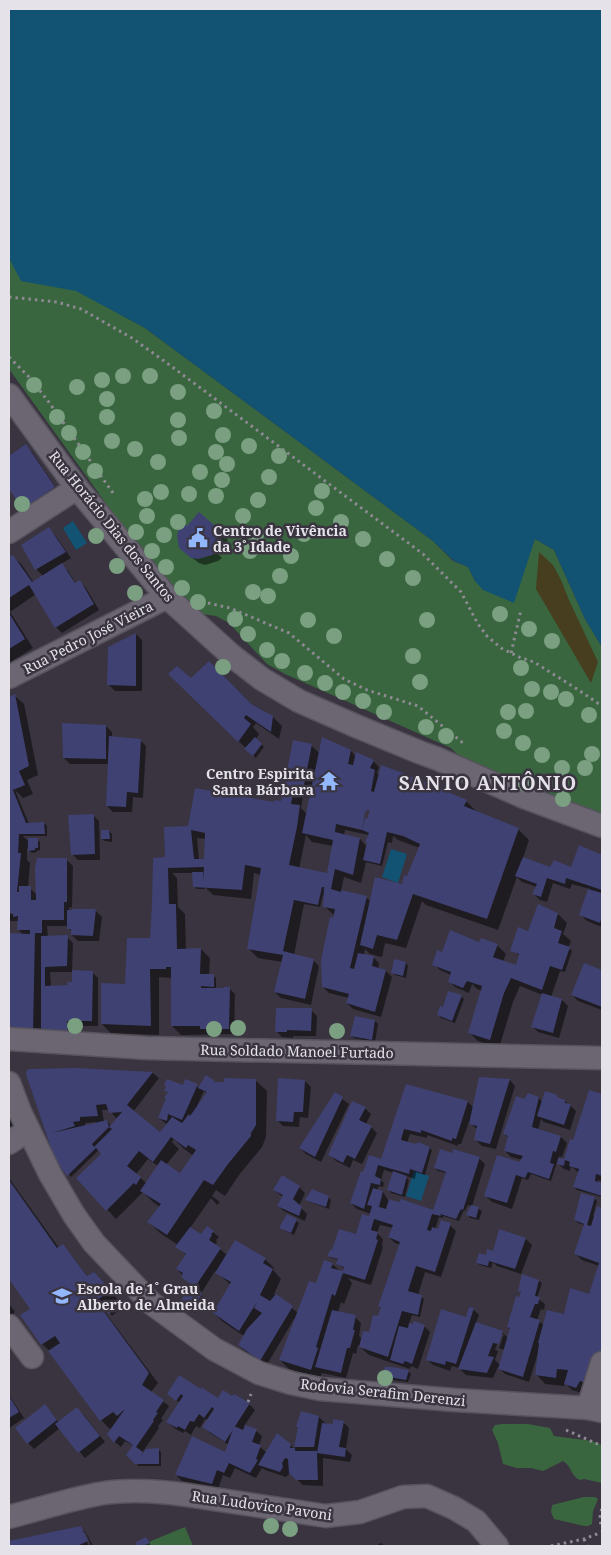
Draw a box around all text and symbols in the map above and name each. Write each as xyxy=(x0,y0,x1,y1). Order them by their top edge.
street label: Rua Horácio Dias dos Santos xyxy=(45,447,179,605)
place label: Centro de Vivência da 3˚ Idade xyxy=(213,521,347,556)
public building icon: Centro de Vivência da 3˚ Idade xyxy=(187,527,209,549)
street label: Rua Pedro José Vieira xyxy=(20,596,156,678)
place label: Centro Espirita Santa Bárbara xyxy=(206,764,314,799)
temple icon: Centro Espirita Santa Bárbara xyxy=(318,770,340,792)
district label: SANTO ANTÔNIO xyxy=(399,770,577,796)
street label: Rua Soldado Manoel Furtado xyxy=(200,1040,394,1062)
place label: Escola de 1˚ Grau Alberto de Almeida xyxy=(77,1279,215,1314)
school or university icon: Escola de 1˚ Grau Alberto de Almeida xyxy=(51,1285,73,1307)
street label: Rodovia Serafim Derenzi xyxy=(300,1374,467,1410)
street label: Rua Ludovico Pavoni xyxy=(191,1486,334,1524)

